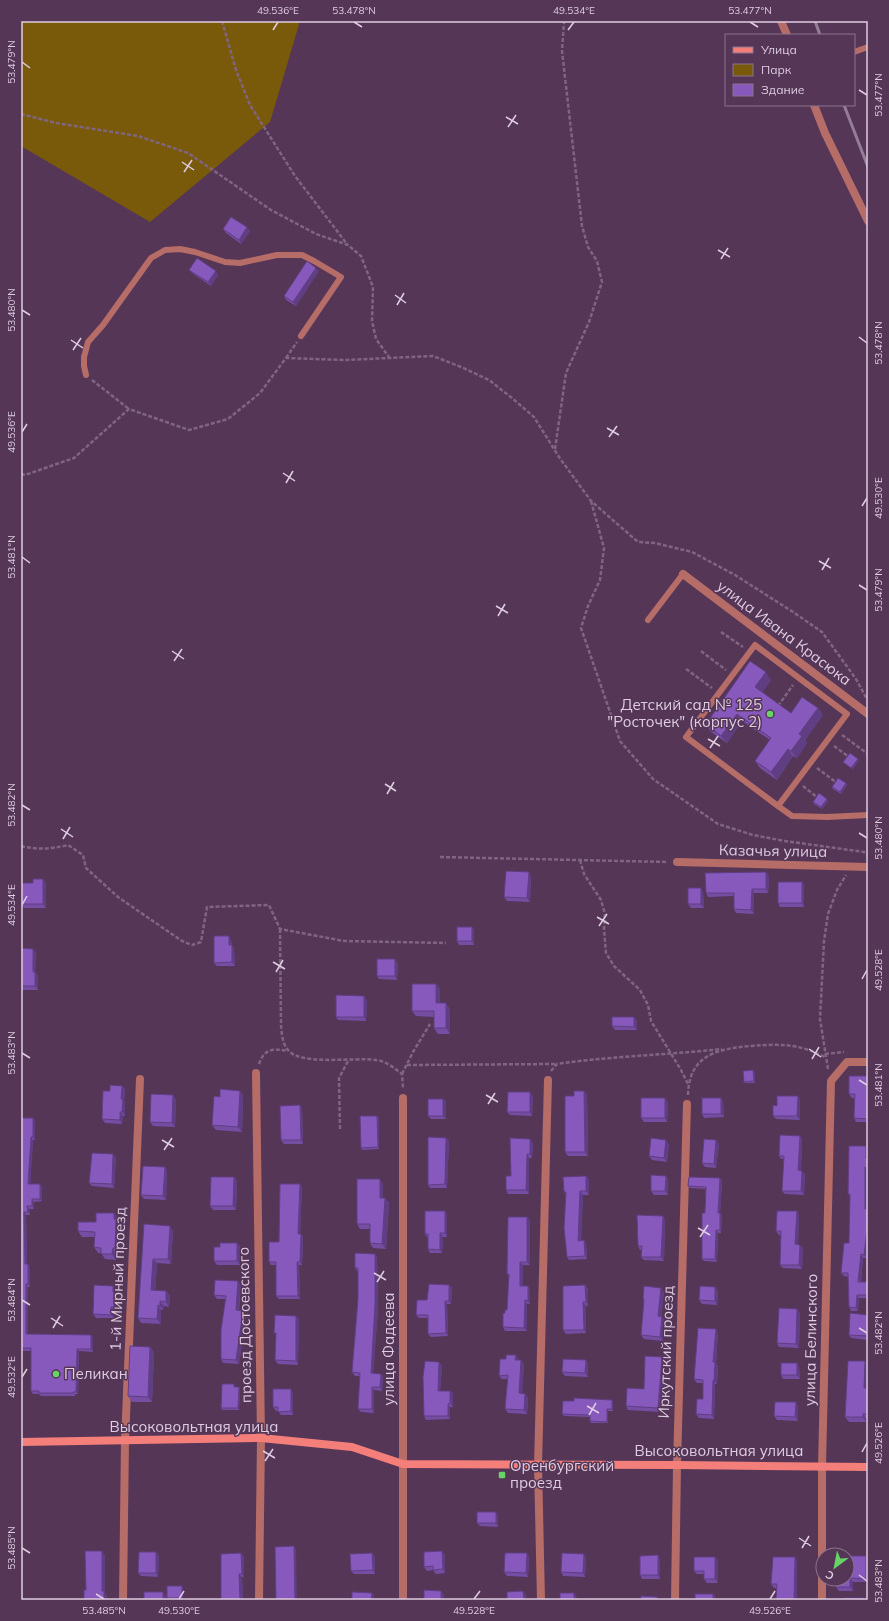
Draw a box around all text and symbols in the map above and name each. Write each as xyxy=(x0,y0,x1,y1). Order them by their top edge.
text: 49.536°E xyxy=(257,4,299,17)
text: 53.478°N xyxy=(332,4,376,17)
text: 49.534°E xyxy=(553,4,595,17)
text: 53.477°N xyxy=(728,4,772,17)
legend xyxy=(725,34,855,106)
text: 53.479°N xyxy=(5,40,18,84)
text: Улица xyxy=(760,42,797,57)
text: Парк xyxy=(761,62,792,77)
text: 53.477°N xyxy=(872,73,885,117)
text: Здание xyxy=(761,82,805,97)
text: 53.480°N xyxy=(5,288,18,332)
text: 53.478°N xyxy=(872,321,885,365)
text: 49.536°E xyxy=(5,411,18,453)
text: 49.530°E xyxy=(872,477,885,519)
text: 53.481°N xyxy=(5,535,18,579)
text: 53.479°N xyxy=(872,568,885,612)
street label: улица Ивана Красюка xyxy=(713,576,855,689)
place label: Детский сад № 125 "Росточек" (корпус 2) xyxy=(607,695,762,731)
marker: Детский сад № 125 "Росточек" (корпус 2) xyxy=(765,709,775,719)
text: 53.482°N xyxy=(5,783,18,827)
text: 53.480°N xyxy=(872,816,885,860)
street label: Казачья улица xyxy=(719,840,827,861)
text: 49.534°E xyxy=(5,884,18,926)
text: 49.528°E xyxy=(872,949,885,991)
text: 53.483°N xyxy=(5,1031,18,1075)
text: 53.481°N xyxy=(872,1063,885,1107)
street label: 1-й Мирный проезд xyxy=(105,1207,130,1351)
street label: проезд Достоевского xyxy=(234,1247,255,1403)
street label: улица Белинского xyxy=(800,1274,821,1406)
text: 53.484°N xyxy=(5,1278,18,1322)
street label: Иркутский проезд xyxy=(654,1285,677,1419)
street label: улица Фадеева xyxy=(379,1292,398,1406)
text: 53.482°N xyxy=(872,1311,885,1355)
text: 49.532°E xyxy=(5,1356,18,1398)
place label: Пеликан xyxy=(64,1364,128,1383)
marker: Пеликан xyxy=(51,1369,61,1379)
street label: Высоковольтная улица xyxy=(110,1417,278,1436)
text: 49.526°E xyxy=(872,1422,885,1464)
street label: Высоковольтная улица xyxy=(635,1441,803,1460)
place label: Оренбургский проезд xyxy=(510,1456,614,1492)
marker: Оренбургский проезд xyxy=(497,1470,507,1480)
text: 53.485°N xyxy=(5,1526,18,1570)
north arrow xyxy=(815,1547,855,1587)
text: 53.483°N xyxy=(872,1559,885,1603)
text: С xyxy=(822,1567,837,1583)
text: 53.485°N xyxy=(82,1604,126,1617)
text: 49.530°E xyxy=(158,1604,200,1617)
text: 49.528°E xyxy=(453,1604,495,1617)
text: 49.526°E xyxy=(749,1604,791,1617)

